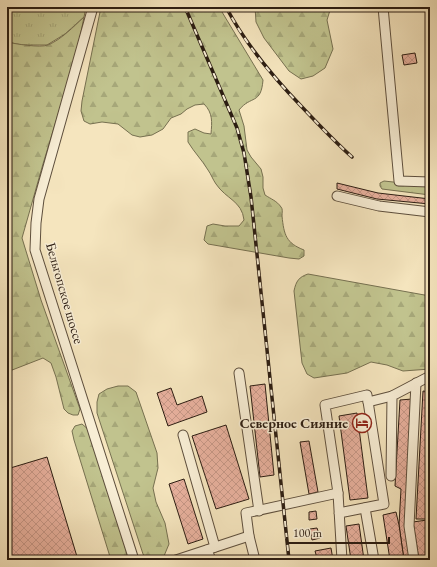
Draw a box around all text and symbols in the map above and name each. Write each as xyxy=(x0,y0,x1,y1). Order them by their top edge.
street label: Бельгопское шоссе xyxy=(42,240,88,346)
hotel icon: Северное Сияние xyxy=(351,412,373,434)
place label: Северное Сияние xyxy=(240,414,348,432)
scale bar xyxy=(287,519,389,545)
text: 100 m xyxy=(293,525,323,541)

